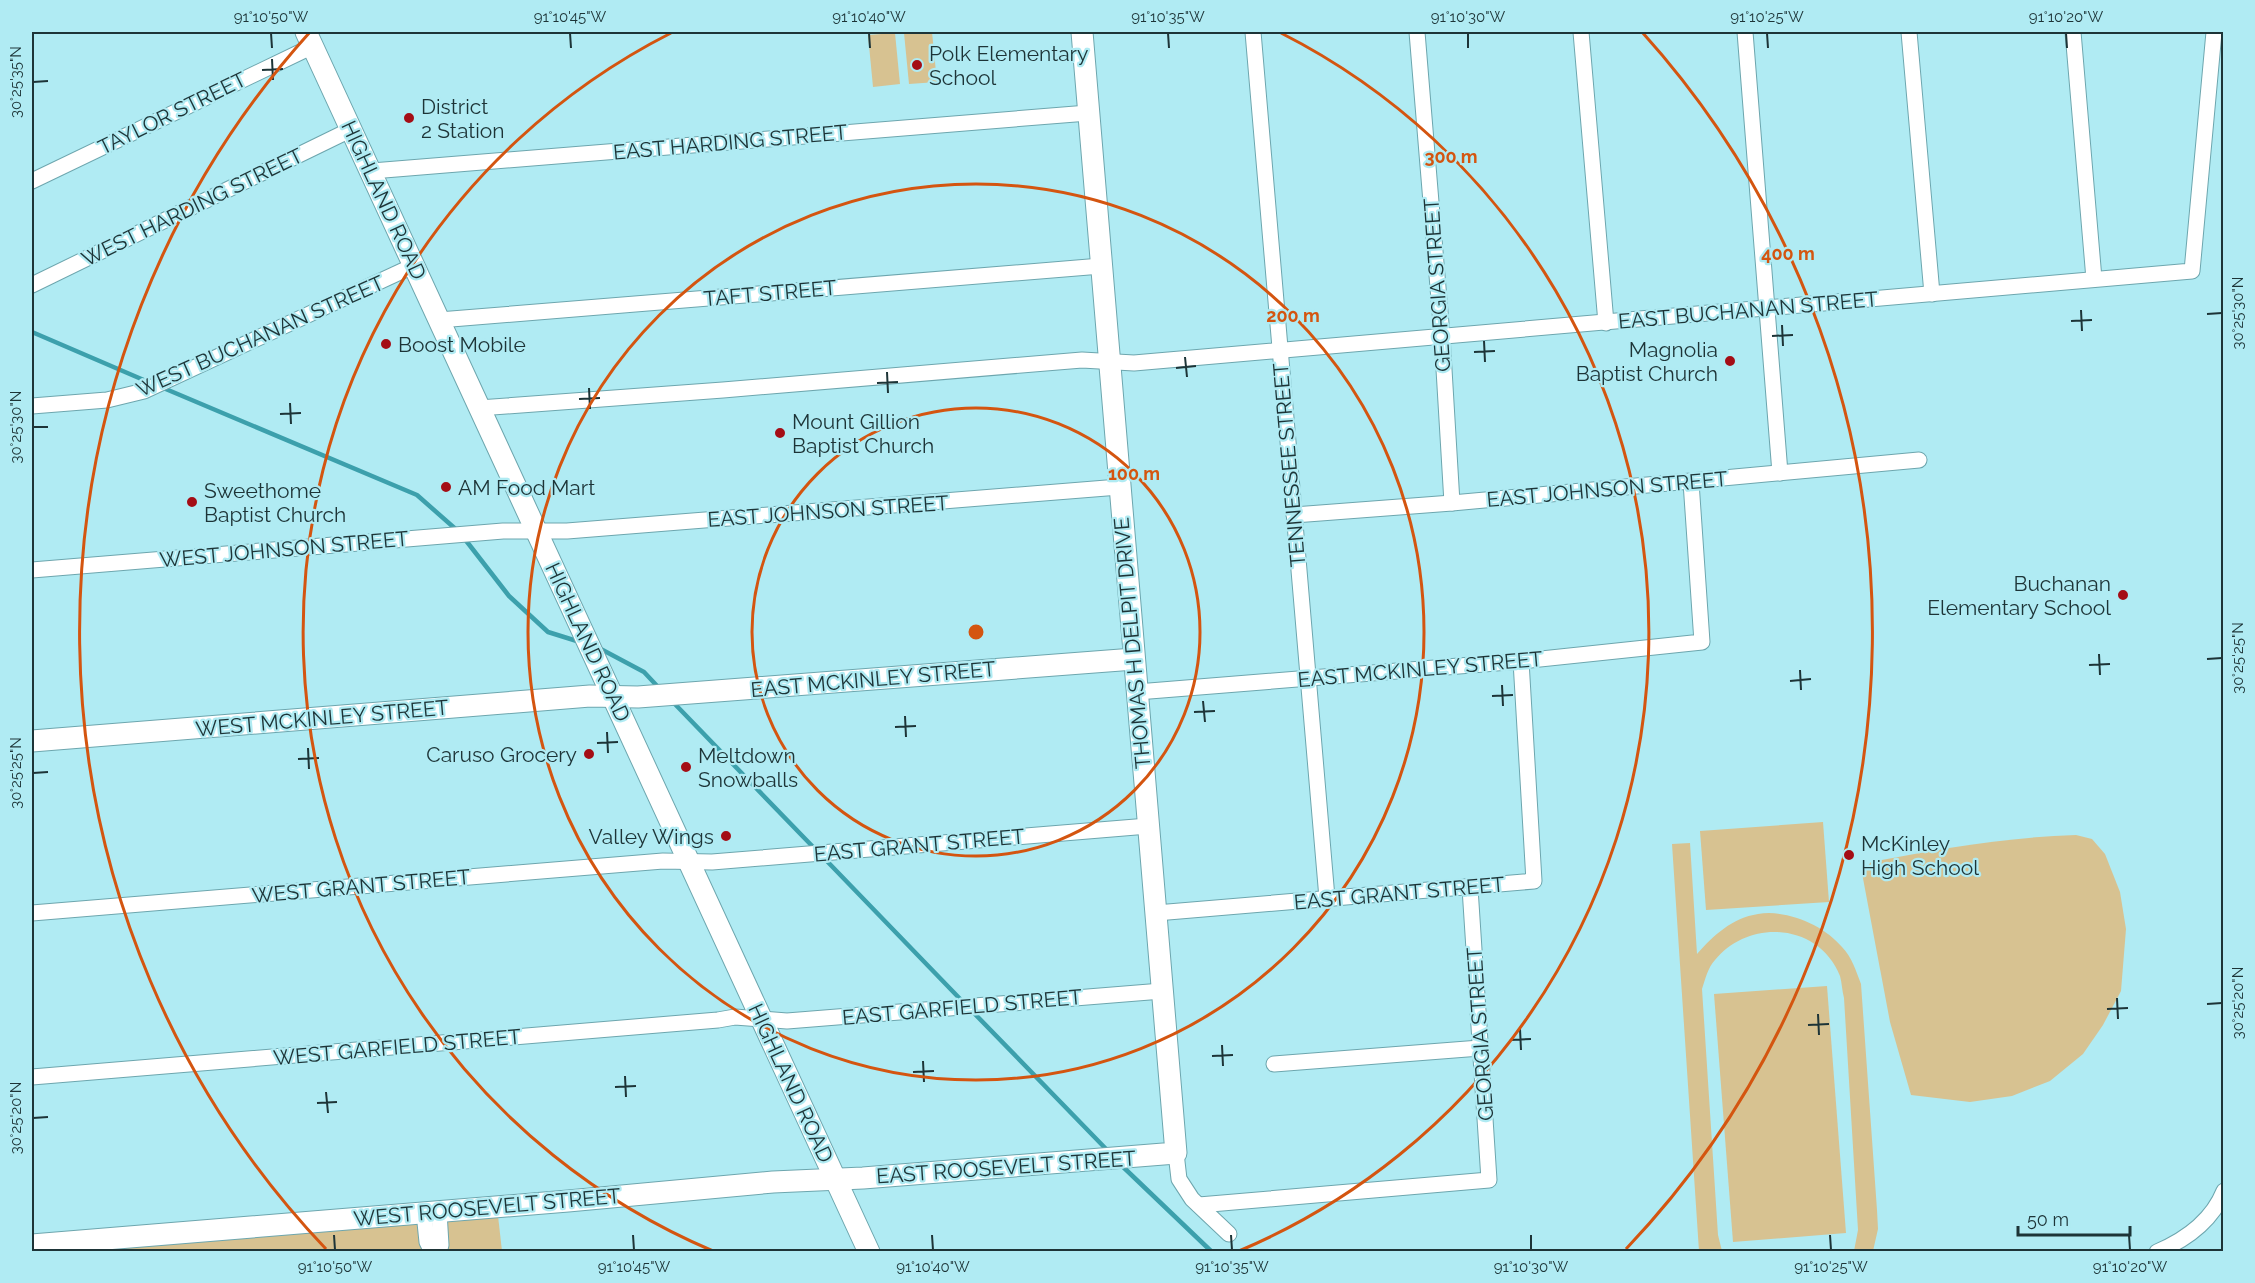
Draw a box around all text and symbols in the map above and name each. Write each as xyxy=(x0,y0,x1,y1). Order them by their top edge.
text: 91°10'50"W xyxy=(234,8,309,26)
text: 91°10'45"W xyxy=(534,8,607,26)
text: 91°10'40"W xyxy=(832,8,906,26)
text: 91°10'35"W xyxy=(1131,8,1205,26)
text: 91°10'30"W xyxy=(1431,8,1506,26)
text: 91°10'25"W xyxy=(1730,8,1804,26)
text: 91°10'20"W xyxy=(2029,8,2103,26)
place label: Polk Elementary School xyxy=(929,41,1088,90)
text: 30°25'35"N xyxy=(7,46,25,118)
marker: Polk Elementary School xyxy=(910,58,924,72)
street label: TAYLOR STREET xyxy=(94,66,250,160)
place label: District 2 Station xyxy=(421,94,505,143)
marker: District 2 Station xyxy=(402,111,416,125)
street label: HIGHLAND ROAD xyxy=(336,117,432,283)
street label: EAST HARDING STREET xyxy=(612,119,848,165)
street label: WEST HARDING STREET xyxy=(77,142,307,271)
text: 300 m xyxy=(1424,146,1478,167)
street label: GEORGIA STREET xyxy=(1418,197,1456,373)
text: 400 m xyxy=(1761,243,1815,264)
street label: WEST BUCHANAN STREET xyxy=(132,270,388,402)
street label: TAFT STREET xyxy=(703,275,838,311)
text: 30°25'30"N xyxy=(2229,277,2247,349)
street label: EAST BUCHANAN STREET xyxy=(1617,286,1879,334)
text: 200 m xyxy=(1266,305,1320,326)
place label: Boost Mobile xyxy=(398,332,526,357)
marker: Boost Mobile xyxy=(379,337,393,351)
place label: Magnolia Baptist Church xyxy=(1576,337,1718,386)
marker: Magnolia Baptist Church xyxy=(1723,354,1737,368)
street label: TENNESSEE STREET xyxy=(1268,362,1310,568)
text: 30°25'30"N xyxy=(7,391,25,463)
place label: Mount Gillion Baptist Church xyxy=(792,409,934,458)
marker: Mount Gillion Baptist Church xyxy=(773,426,787,440)
text: 100 m xyxy=(1108,463,1160,484)
street label: EAST JOHNSON STREET xyxy=(1485,466,1729,512)
place label: AM Food Mart xyxy=(458,475,595,500)
place label: Sweethome Baptist Church xyxy=(204,478,346,527)
marker: AM Food Mart xyxy=(439,480,453,494)
street label: EAST JOHNSON STREET xyxy=(707,490,950,532)
marker: Sweethome Baptist Church xyxy=(185,495,199,509)
street label: THOMAS H DELPIT DRIVE xyxy=(1109,516,1155,770)
street label: WEST JOHNSON STREET xyxy=(159,526,410,572)
street label: HIGHLAND ROAD xyxy=(540,559,636,725)
place label: Buchanan Elementary School xyxy=(1927,571,2111,620)
marker: Buchanan Elementary School xyxy=(2116,588,2130,602)
centre of rings xyxy=(966,622,986,642)
text: 30°25'25"N xyxy=(2229,622,2247,694)
street label: EAST MCKINLEY STREET xyxy=(1297,646,1544,692)
street label: EAST MCKINLEY STREET xyxy=(750,656,997,702)
street label: WEST MCKINLEY STREET xyxy=(195,694,450,742)
text: 30°25'25"N xyxy=(7,737,25,809)
place label: Caruso Grocery xyxy=(426,742,577,767)
place label: Meltdown Snowballs xyxy=(698,743,798,792)
marker: Caruso Grocery xyxy=(582,747,596,761)
marker: Meltdown Snowballs xyxy=(679,760,693,774)
street label: EAST GRANT STREET xyxy=(813,823,1026,867)
place label: Valley Wings xyxy=(589,824,714,849)
marker: Valley Wings xyxy=(719,829,733,843)
place label: McKinley High School xyxy=(1861,831,1979,880)
marker: McKinley High School xyxy=(1842,848,1856,862)
street label: WEST GRANT STREET xyxy=(251,864,471,908)
street label: EAST GRANT STREET xyxy=(1293,871,1506,915)
street label: GEORGIA STREET xyxy=(1461,946,1499,1122)
text: 30°25'20"N xyxy=(2229,967,2247,1039)
street label: EAST GARFIELD STREET xyxy=(841,984,1083,1030)
street label: HIGHLAND ROAD xyxy=(743,1000,839,1166)
street label: WEST GARFIELD STREET xyxy=(272,1024,522,1070)
text: 30°25'20"N xyxy=(7,1082,25,1154)
street label: EAST ROOSEVELT STREET xyxy=(875,1145,1137,1189)
street label: WEST ROOSEVELT STREET xyxy=(352,1183,622,1231)
scale bar xyxy=(2018,1199,2130,1237)
text: 50 m xyxy=(2027,1209,2069,1230)
text: 91°10'50"W xyxy=(298,1258,373,1276)
text: 91°10'45"W xyxy=(598,1258,671,1276)
text: 91°10'40"W xyxy=(896,1258,970,1276)
text: 91°10'35"W xyxy=(1195,1258,1269,1276)
text: 91°10'30"W xyxy=(1494,1258,1569,1276)
text: 91°10'25"W xyxy=(1794,1258,1868,1276)
text: 91°10'20"W xyxy=(2093,1258,2167,1276)

